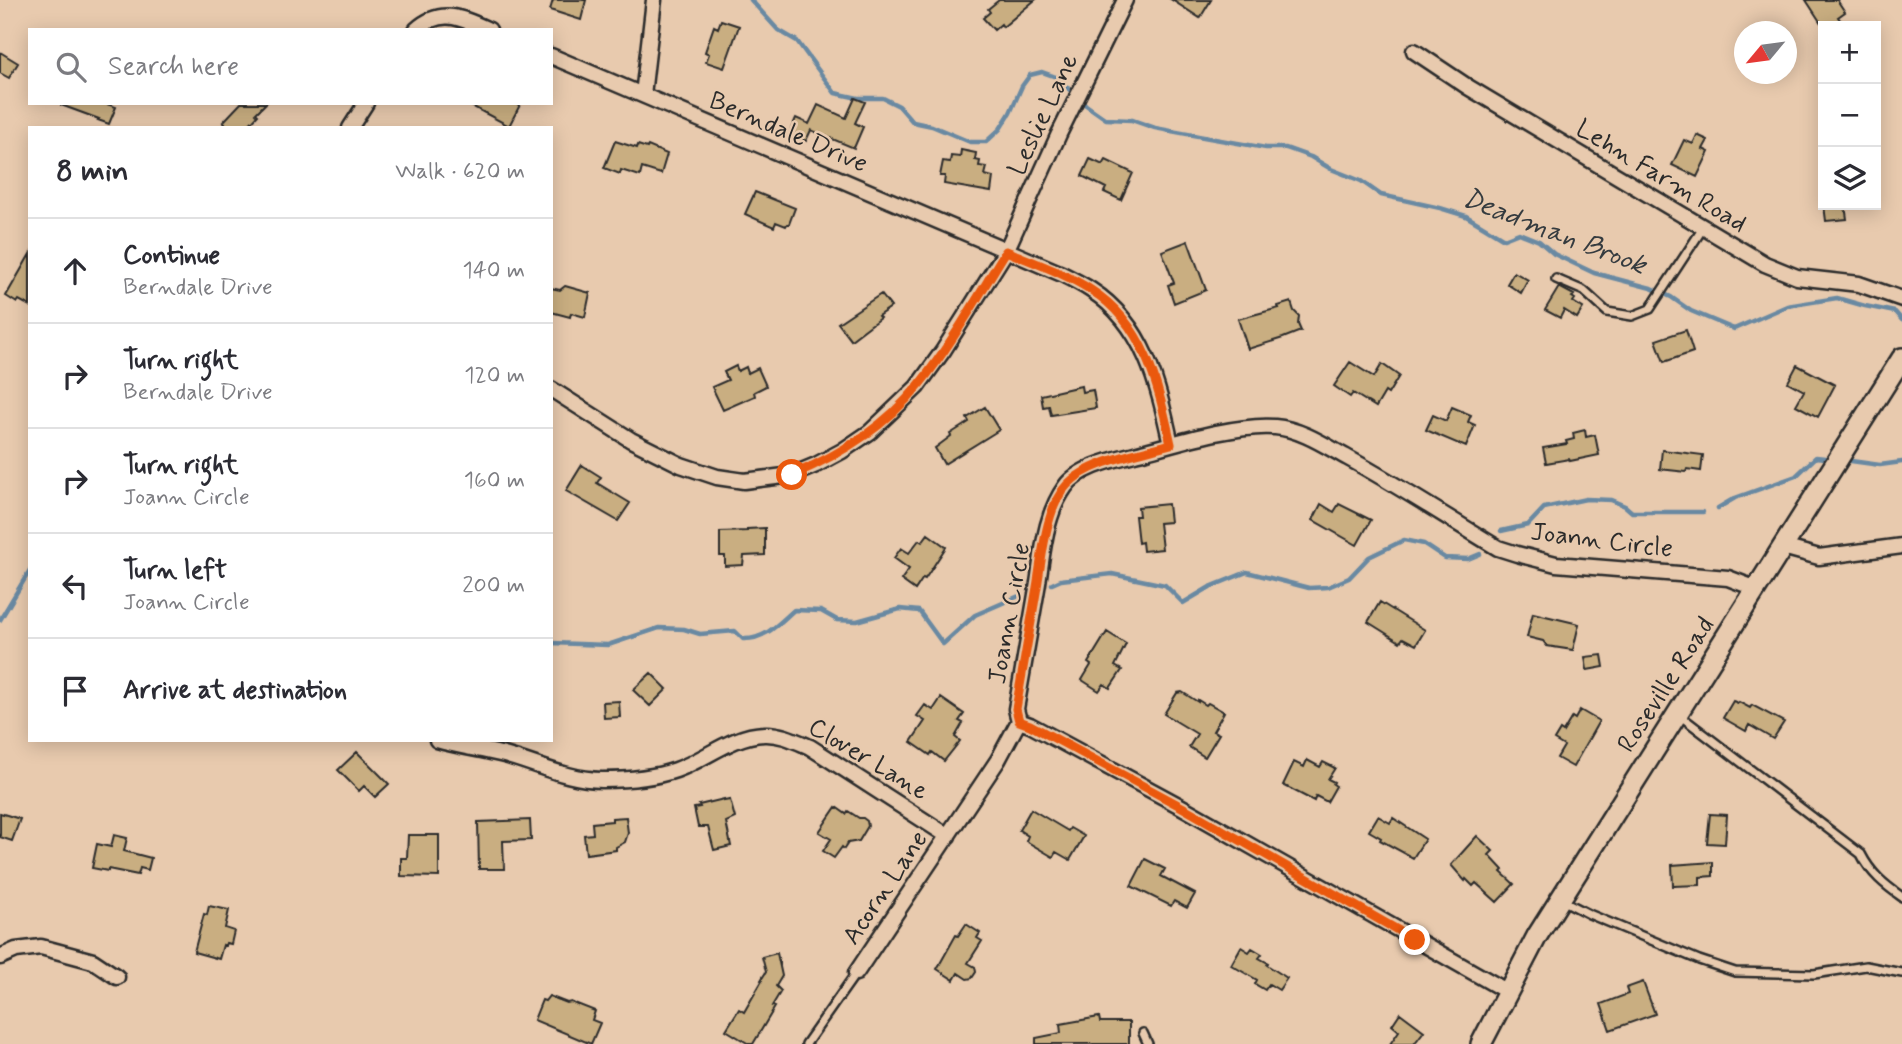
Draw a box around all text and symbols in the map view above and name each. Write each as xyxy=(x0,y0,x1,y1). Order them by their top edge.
north arrow xyxy=(1734,21,1797,84)
map controls xyxy=(1818,21,1881,210)
button: + xyxy=(1818,21,1881,84)
search box xyxy=(28,28,553,105)
icon: search xyxy=(52,48,90,86)
street label: Leslie Lane xyxy=(1001,48,1087,181)
text: Search here xyxy=(108,50,239,84)
street label: Berndale Drive xyxy=(704,84,873,182)
button: − xyxy=(1818,84,1881,147)
street label: Lehn Farm Road xyxy=(1569,112,1753,241)
button: layers xyxy=(1818,147,1881,210)
text: 8 min xyxy=(56,152,129,191)
text: Walk · 620 m xyxy=(395,157,525,187)
water label: Deadman Brook xyxy=(1457,180,1653,285)
text: Continue xyxy=(123,239,220,273)
icon: ahead xyxy=(56,252,94,290)
text: 140 m xyxy=(462,256,525,286)
text: Berndale Drive xyxy=(123,273,273,303)
text: Turn right xyxy=(123,344,239,378)
icon: right xyxy=(56,357,94,395)
text: 120 m xyxy=(464,361,525,391)
text: Berndale Drive xyxy=(123,378,273,408)
text: Turn right xyxy=(123,449,239,483)
route start xyxy=(776,459,807,490)
icon: right xyxy=(56,462,94,500)
text: 160 m xyxy=(464,466,525,496)
text: Joann Circle xyxy=(123,483,250,513)
street label: Joann Circle xyxy=(1529,515,1675,567)
street label: Joann Circle xyxy=(981,540,1039,687)
text: Turn left xyxy=(123,554,227,588)
icon: left xyxy=(56,567,94,605)
text: 200 m xyxy=(462,571,525,601)
text: Joann Circle xyxy=(123,588,250,618)
street label: Roseville Road xyxy=(1610,611,1723,759)
icon: arrive xyxy=(56,672,94,710)
text: Arrive at destination xyxy=(123,674,347,708)
street label: Clover Lane xyxy=(802,710,934,809)
street label: Acorn Lane xyxy=(835,824,936,952)
route end xyxy=(1399,924,1430,955)

